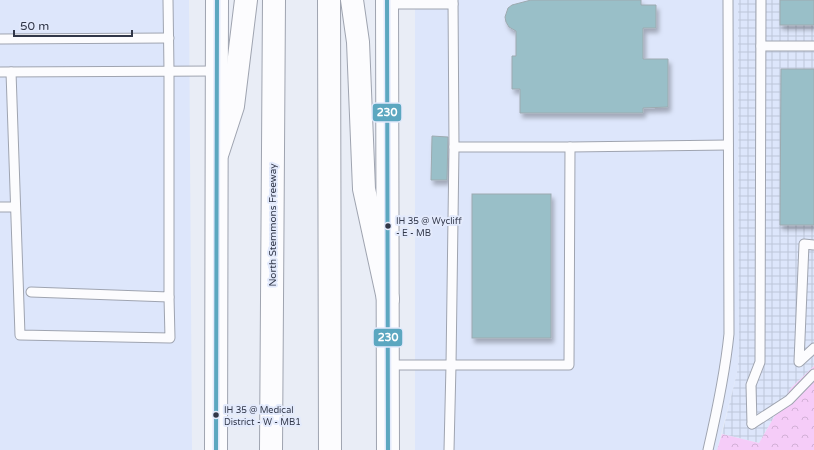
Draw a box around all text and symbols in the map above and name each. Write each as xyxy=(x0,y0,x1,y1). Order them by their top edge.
scale bar xyxy=(14,12,132,38)
text: 50 m xyxy=(20,19,49,33)
line badge: 230 xyxy=(372,103,402,122)
text: 230 xyxy=(377,106,397,119)
street label: North Stemmons Freeway xyxy=(267,163,279,287)
place label: IH 35 @ Wycliff - E - MB xyxy=(396,216,462,239)
marker: IH 35 @ Wycliff - E - MB xyxy=(383,221,393,231)
line badge: 230 xyxy=(373,328,403,347)
text: 230 xyxy=(378,331,398,344)
place label: IH 35 @ Medical District - W - MB1 xyxy=(224,405,301,428)
marker: IH 35 @ Medical District - W - MB1 xyxy=(211,410,221,420)

